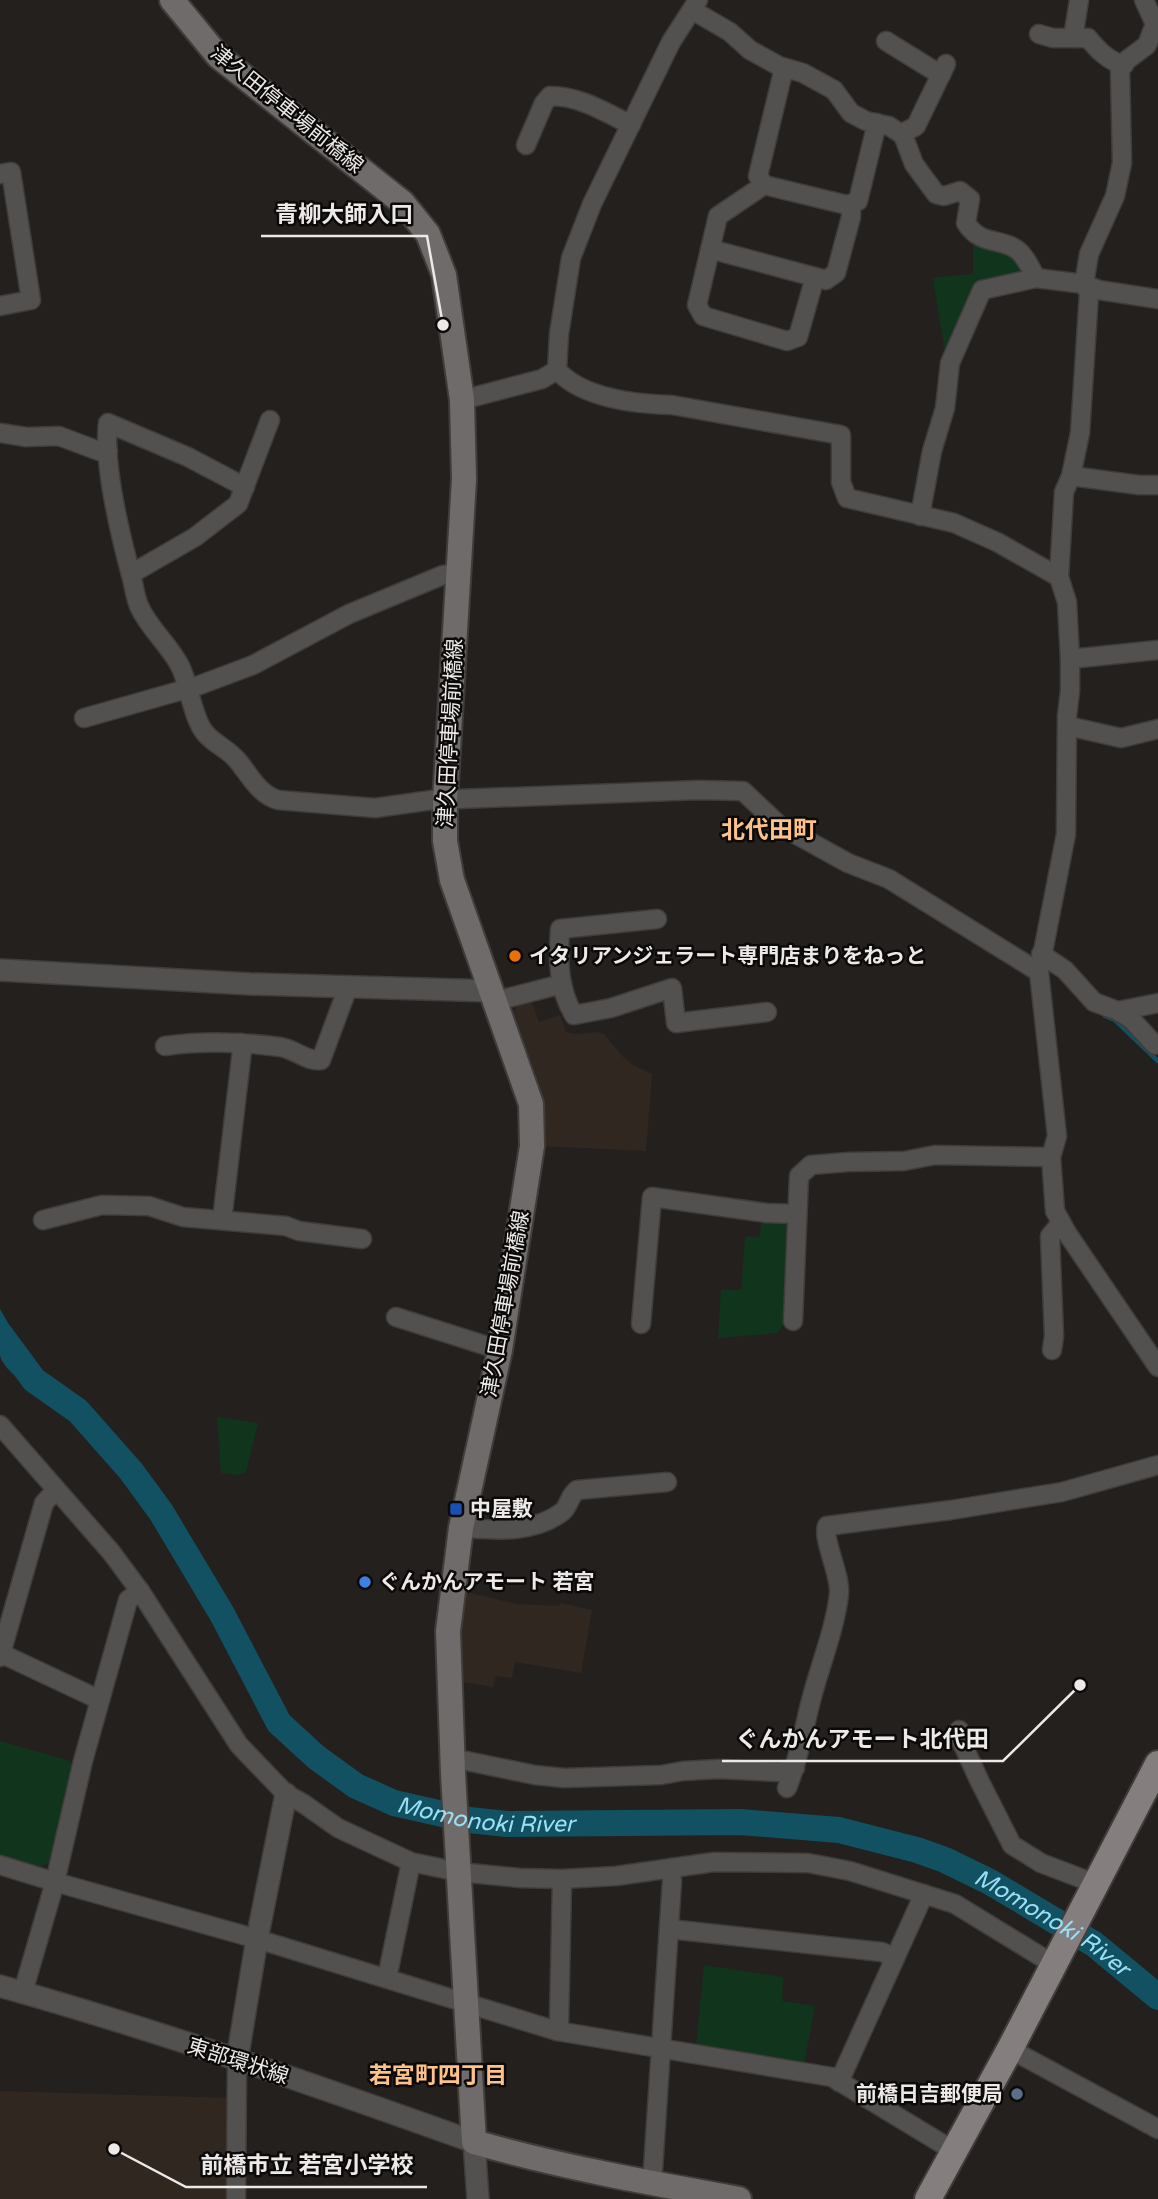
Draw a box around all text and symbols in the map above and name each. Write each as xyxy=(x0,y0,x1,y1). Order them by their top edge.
street label: 津久田停車場前橋線 xyxy=(205,40,368,179)
callout: 青柳大師入口 xyxy=(261,192,427,236)
text: 青柳大師入口 xyxy=(275,201,413,229)
street label: 津久田停車場前橋線 xyxy=(433,638,468,828)
district label: 北代田町 xyxy=(721,816,817,845)
place label: イタリアンジェラート専門店まりをねっと xyxy=(529,944,926,969)
marker: イタリアンジェラート専門店まりをねっと xyxy=(507,948,523,964)
street label: 津久田停車場前橋線 xyxy=(477,1209,534,1399)
place label: 中屋敷 xyxy=(470,1497,533,1522)
marker: 中屋敷 xyxy=(448,1501,464,1517)
place label: ぐんかんアモート 若宮 xyxy=(379,1570,594,1595)
marker: ぐんかんアモート 若宮 xyxy=(357,1574,373,1590)
callout: ぐんかんアモート北代田 xyxy=(722,1717,1003,1761)
text: ぐんかんアモート北代田 xyxy=(736,1726,989,1754)
water label: Momonoki River xyxy=(394,1791,578,1839)
water label: Momonoki River xyxy=(970,1864,1138,1985)
street label: 東部環状線 xyxy=(184,2033,292,2090)
district label: 若宮町四丁目 xyxy=(369,2062,507,2090)
place label: 前橋日吉郵便局 xyxy=(856,2082,1003,2107)
marker: 前橋日吉郵便局 xyxy=(1009,2086,1025,2102)
callout: 前橋市立 若宮小学校 xyxy=(186,2143,427,2187)
text: 前橋市立 若宮小学校 xyxy=(201,2152,413,2180)

